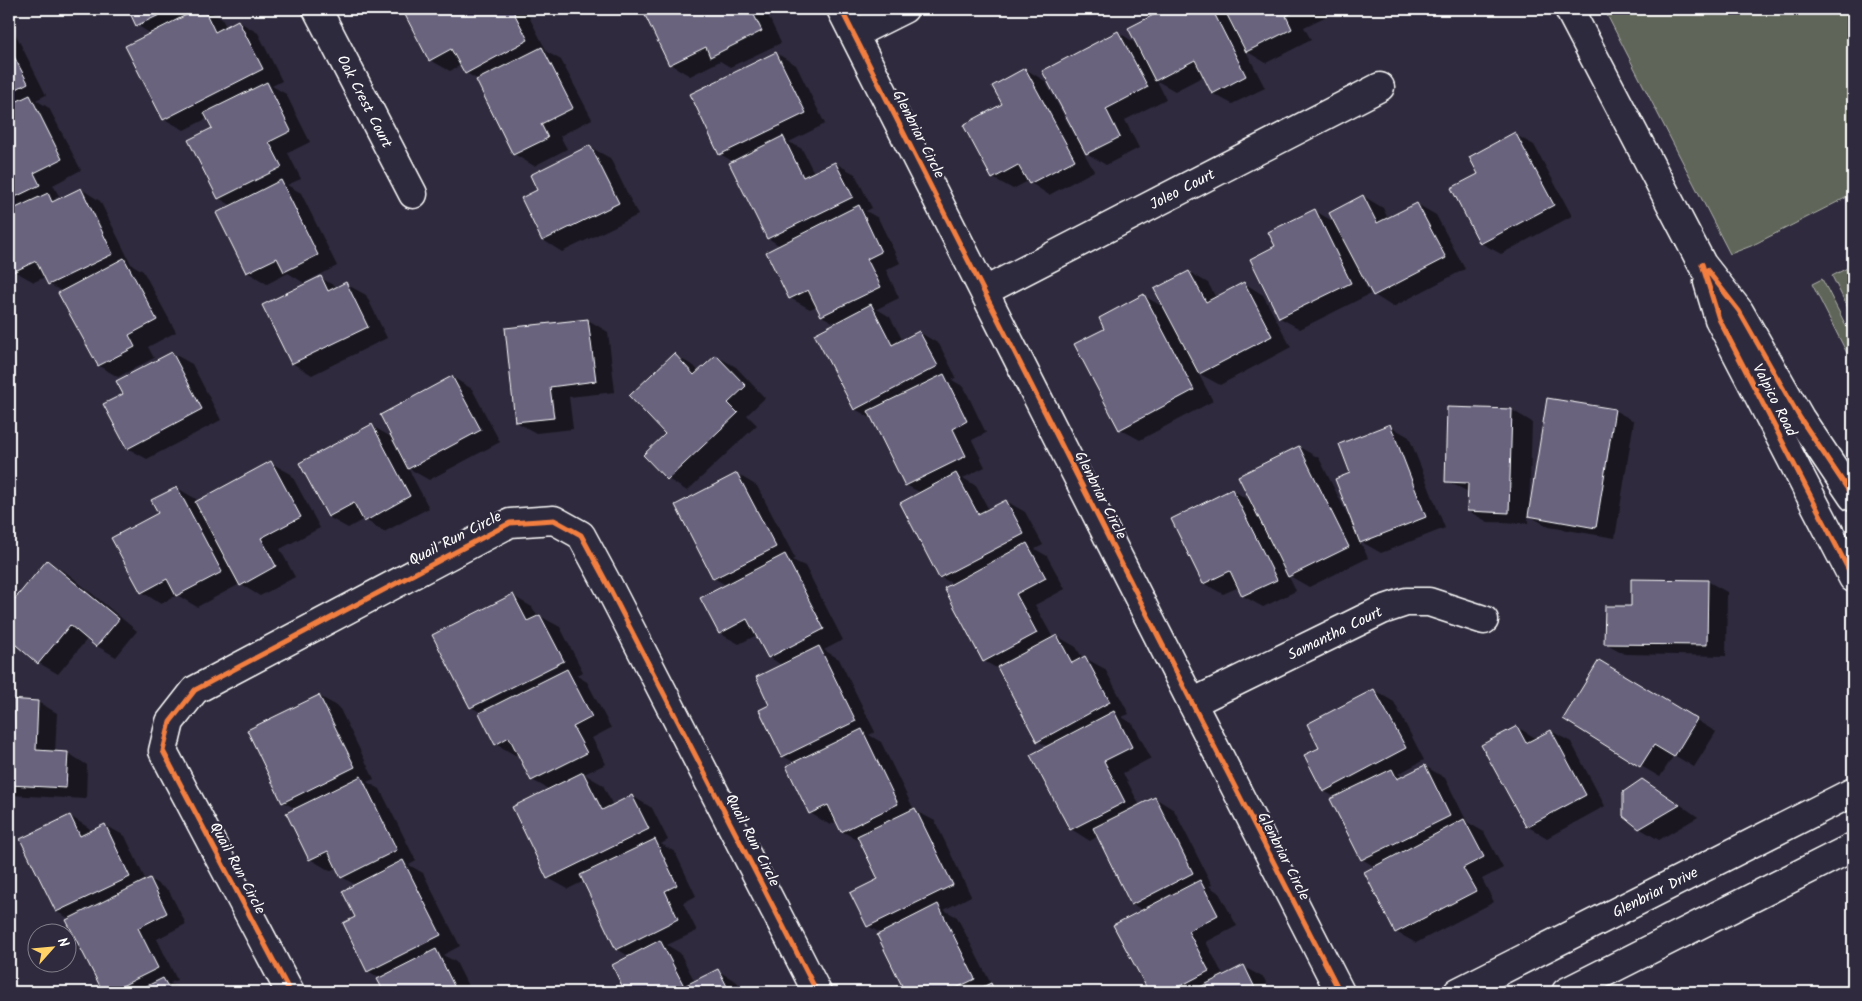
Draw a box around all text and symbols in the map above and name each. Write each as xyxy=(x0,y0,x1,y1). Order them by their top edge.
street label: Oak Crest Court xyxy=(330,51,398,153)
street label: Glenbriar Circle xyxy=(885,86,951,183)
street label: Joleo Court xyxy=(1146,163,1220,217)
street label: Valpico Road xyxy=(1745,360,1803,442)
street label: Glenbriar Circle xyxy=(1067,447,1133,544)
street label: Quail Run Circle xyxy=(405,505,506,573)
street label: Samantha Court xyxy=(1284,601,1387,667)
street label: Quail Run Circle xyxy=(718,790,786,891)
street label: Glenbriar Circle xyxy=(1250,808,1316,905)
street label: Quail Run Circle xyxy=(203,818,272,919)
street label: Glenbriar Drive xyxy=(1609,861,1703,925)
north arrow xyxy=(28,924,78,974)
text: N xyxy=(51,934,75,952)

